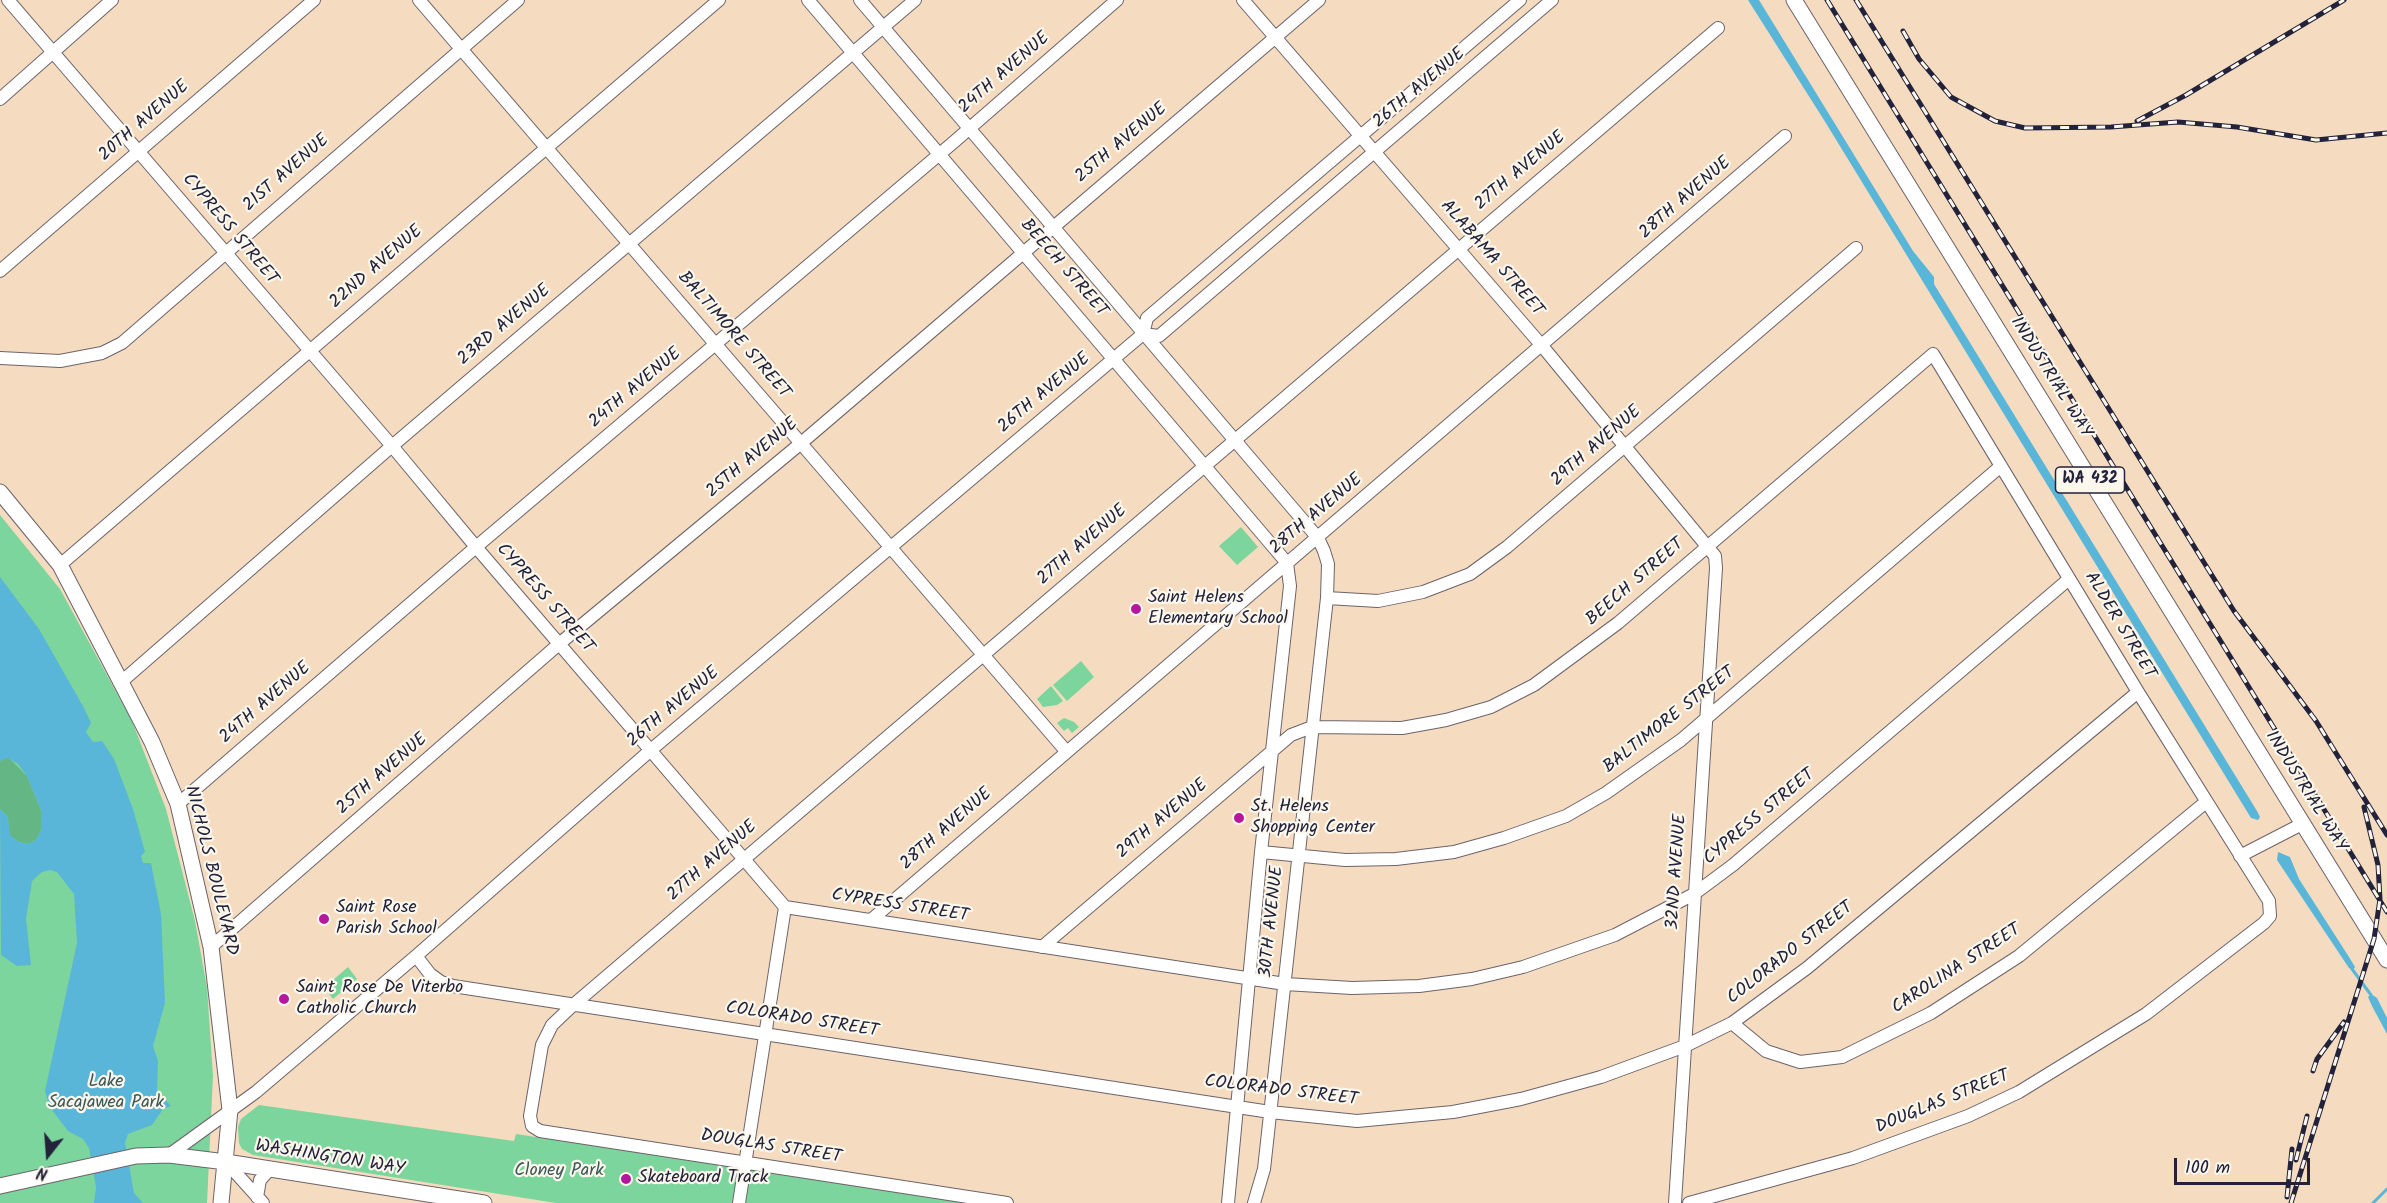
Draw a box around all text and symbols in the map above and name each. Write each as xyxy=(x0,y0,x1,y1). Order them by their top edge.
street label: 24TH AVENUE xyxy=(955,29,1055,119)
street label: 26TH AVENUE xyxy=(1369,44,1471,134)
street label: 20TH AVENUE xyxy=(95,77,195,167)
street label: 25TH AVENUE xyxy=(1072,99,1172,189)
street label: 27TH AVENUE xyxy=(1471,128,1571,216)
street label: 21ST AVENUE xyxy=(240,131,334,217)
street label: 28TH AVENUE xyxy=(1636,153,1736,245)
street label: CYPRESS STREET xyxy=(176,170,282,290)
street label: ALABAMA STREET xyxy=(1435,196,1547,322)
street label: BEECH STREET xyxy=(1015,216,1111,322)
street label: 22ND AVENUE xyxy=(326,222,428,314)
street label: BALTIMORE STREET xyxy=(672,268,794,404)
street label: 23RD AVENUE xyxy=(454,281,556,371)
street label: INDUSTRIAL WAY xyxy=(2004,313,2096,443)
street label: 24TH AVENUE xyxy=(585,344,687,434)
street label: 26TH AVENUE xyxy=(994,349,1096,439)
street label: 29TH AVENUE xyxy=(1547,402,1647,492)
street label: 25TH AVENUE xyxy=(703,414,803,504)
road number: WA 432 xyxy=(2056,467,2124,493)
street label: 28TH AVENUE xyxy=(1266,470,1368,560)
street label: 27TH AVENUE xyxy=(1034,501,1132,591)
street label: BEECH STREET xyxy=(1583,535,1689,631)
street label: CYPRESS STREET xyxy=(490,540,598,658)
street label: ALDER STREET xyxy=(2079,569,2159,683)
place label: Saint Helens Elementary School xyxy=(1148,588,1288,630)
marker: Saint Helens Elementary School xyxy=(1129,602,1143,616)
street label: 24TH AVENUE xyxy=(216,659,316,749)
street label: 26TH AVENUE xyxy=(623,663,725,753)
street label: BALTIMORE STREET xyxy=(1600,663,1740,779)
street label: INDUSTRIAL WAY xyxy=(2259,727,2351,857)
street label: 25TH AVENUE xyxy=(333,730,433,820)
street label: CYPRESS STREET xyxy=(1700,765,1820,871)
street label: 29TH AVENUE xyxy=(1113,776,1213,864)
street label: NICHOLS BOULEVARD xyxy=(178,784,242,958)
street label: 28TH AVENUE xyxy=(897,784,997,876)
place label: St. Helens Shopping Center xyxy=(1251,797,1375,840)
marker: St. Helens Shopping Center xyxy=(1232,811,1246,825)
street label: 32ND AVENUE xyxy=(1663,813,1693,931)
street label: 27TH AVENUE xyxy=(664,817,762,907)
street label: 30TH AVENUE xyxy=(1256,865,1290,979)
street label: CYPRESS STREET xyxy=(830,885,970,929)
place label: Saint Rose Parish School xyxy=(336,898,437,940)
street label: COLORADO STREET xyxy=(1724,898,1858,1010)
marker: Saint Rose Parish School xyxy=(317,912,331,926)
street label: CAROLINA STREET xyxy=(1888,920,2026,1020)
place label: Saint Rose De Viterbo Catholic Church xyxy=(296,978,463,1020)
marker: Saint Rose De Viterbo Catholic Church xyxy=(277,992,291,1006)
street label: COLORADO STREET xyxy=(724,998,880,1044)
street label: DOUGLAS STREET xyxy=(1873,1066,2013,1140)
park label: Lake Sacajawea Park xyxy=(48,1072,164,1114)
street label: COLORADO STREET xyxy=(1203,1072,1359,1112)
north arrow xyxy=(18,1125,78,1185)
street label: DOUGLAS STREET xyxy=(699,1126,843,1170)
street label: WASHINGTON WAY xyxy=(254,1137,406,1181)
scale bar xyxy=(2177,1146,2314,1184)
text: 100 m xyxy=(2185,1154,2230,1183)
text: N xyxy=(34,1159,51,1186)
park label: Cloney Park xyxy=(514,1161,604,1183)
place label: Skateboard Track xyxy=(638,1168,768,1190)
marker: Skateboard Track xyxy=(619,1172,633,1186)

